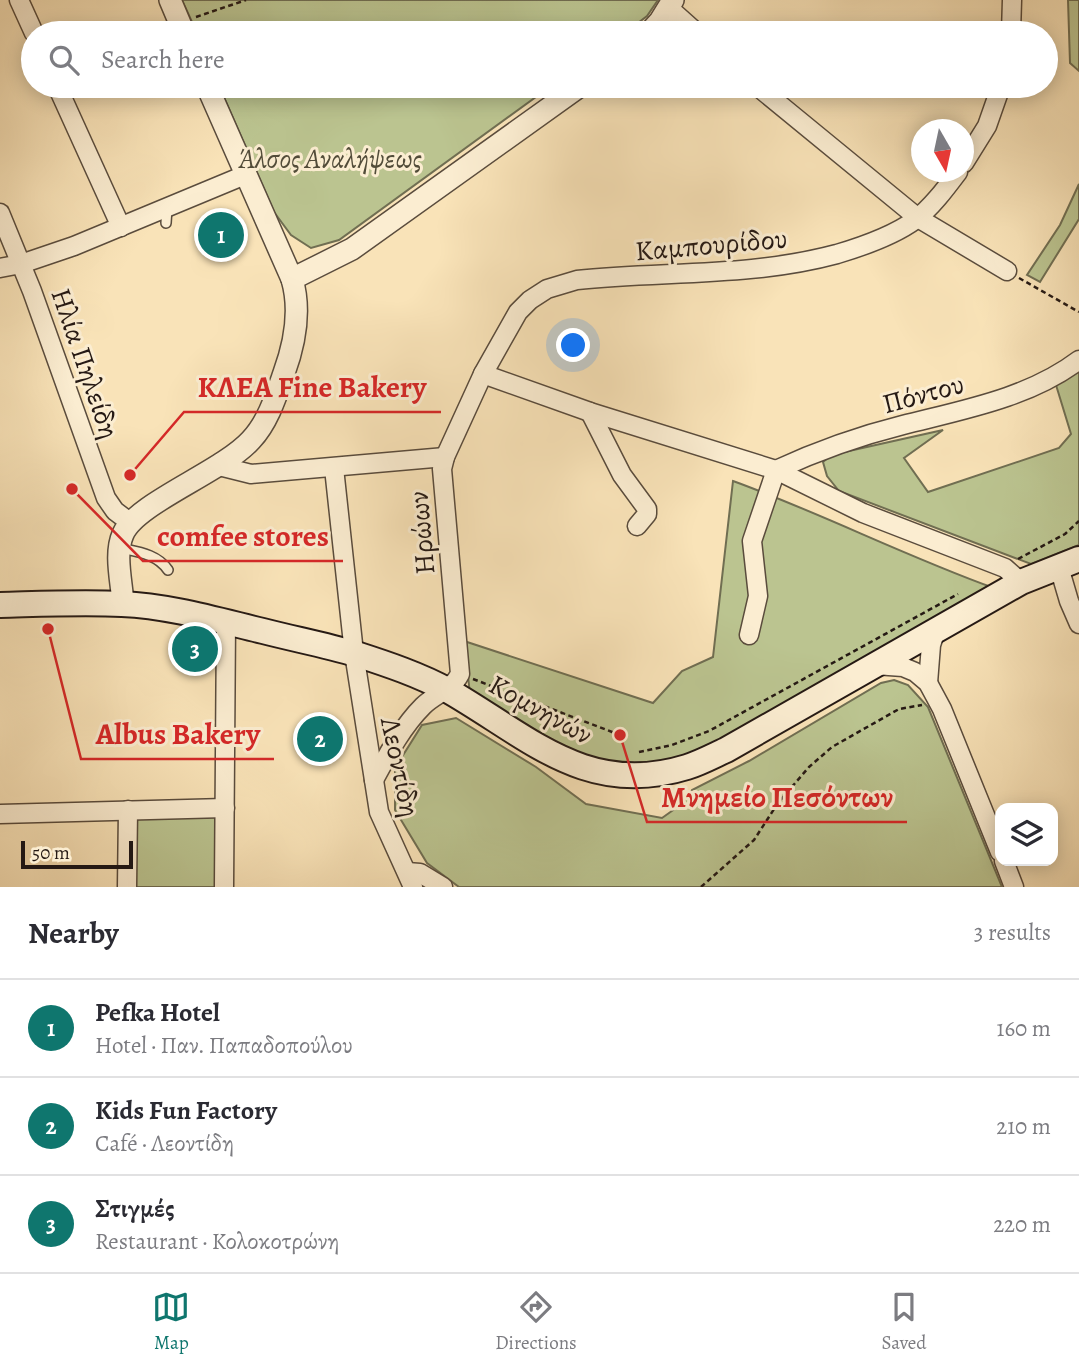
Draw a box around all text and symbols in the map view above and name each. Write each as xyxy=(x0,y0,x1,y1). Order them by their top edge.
search box xyxy=(21,21,1058,98)
icon: search xyxy=(45,41,83,79)
text: Search here xyxy=(101,42,225,77)
north arrow xyxy=(911,119,974,182)
park label: Άλσος Αναλήψεως xyxy=(236,140,422,178)
pin: 1 xyxy=(198,209,244,261)
street label: Καμπουρίδου xyxy=(633,219,789,271)
street label: Ηλία Πηλείδη xyxy=(42,283,129,444)
your location xyxy=(556,328,590,362)
callout: ΚΛΕΑ Fine Bakery xyxy=(184,361,441,412)
street label: Πόντου xyxy=(878,365,968,423)
text: ΚΛΕΑ Fine Bakery xyxy=(198,367,428,407)
street label: Ηρώων xyxy=(399,490,445,576)
callout: comfee stores xyxy=(143,510,343,561)
text: comfee stores xyxy=(157,516,329,556)
pin: 3 xyxy=(172,623,218,675)
street label: Κομνηνών xyxy=(482,666,599,754)
callout: Albus Bakery xyxy=(81,708,274,759)
pin: 2 xyxy=(297,713,343,765)
street label: Λεοντίδη xyxy=(371,713,429,821)
text: Albus Bakery xyxy=(95,714,261,754)
callout: Μνημείο Πεσόντων xyxy=(647,771,907,822)
text: Μνημείο Πεσόντων xyxy=(661,777,893,817)
map controls xyxy=(995,803,1058,866)
button: layers xyxy=(995,803,1058,866)
scale bar xyxy=(21,838,133,870)
text: 50 m xyxy=(32,840,70,866)
text: Nearby xyxy=(28,913,119,953)
text: 3 results xyxy=(974,917,1051,948)
text: Pefka Hotel xyxy=(95,995,220,1030)
text: 1 xyxy=(47,1013,55,1044)
text: 160 m xyxy=(997,1013,1051,1044)
text: Hotel · Παν. Παπαδοπούλου xyxy=(95,1030,353,1061)
text: Kids Fun Factory xyxy=(95,1093,277,1128)
text: 2 xyxy=(45,1111,57,1142)
text: 210 m xyxy=(996,1111,1051,1142)
text: Café · Λεοντίδη xyxy=(95,1128,234,1159)
text: Στιγμές xyxy=(95,1191,175,1226)
text: 3 xyxy=(46,1209,56,1240)
text: 220 m xyxy=(993,1209,1051,1240)
text: Restaurant · Κολοκοτρώνη xyxy=(95,1226,339,1257)
tab: Map xyxy=(152,1288,190,1356)
tab: Directions xyxy=(495,1288,577,1356)
tab: Saved xyxy=(882,1288,927,1356)

